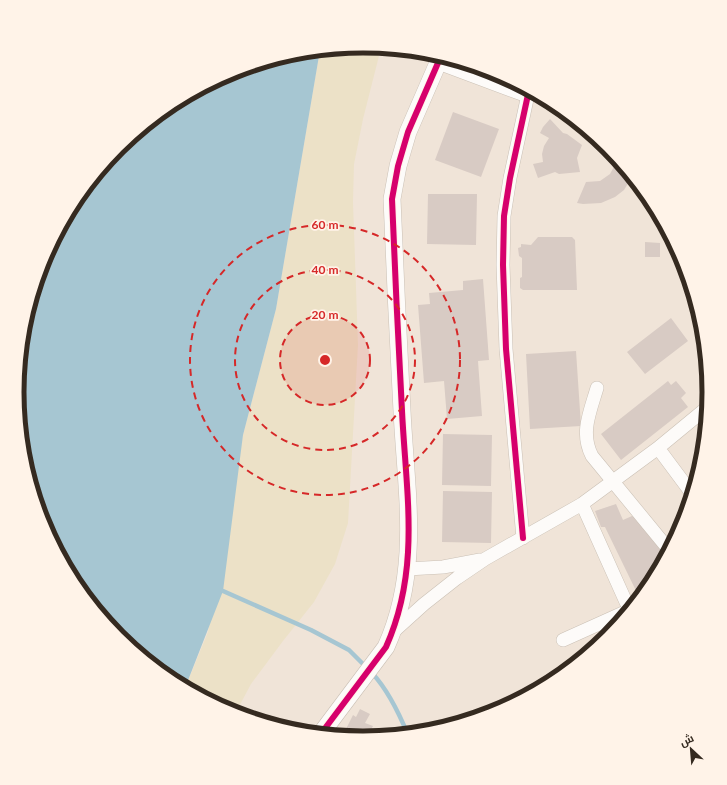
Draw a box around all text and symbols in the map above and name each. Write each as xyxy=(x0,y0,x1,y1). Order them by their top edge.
text: 60 m xyxy=(312,217,338,232)
text: 40 m xyxy=(312,262,338,277)
text: 20 m xyxy=(312,307,338,322)
centre of rings xyxy=(318,353,332,367)
north arrow xyxy=(671,729,711,769)
text: ش xyxy=(677,731,696,749)

